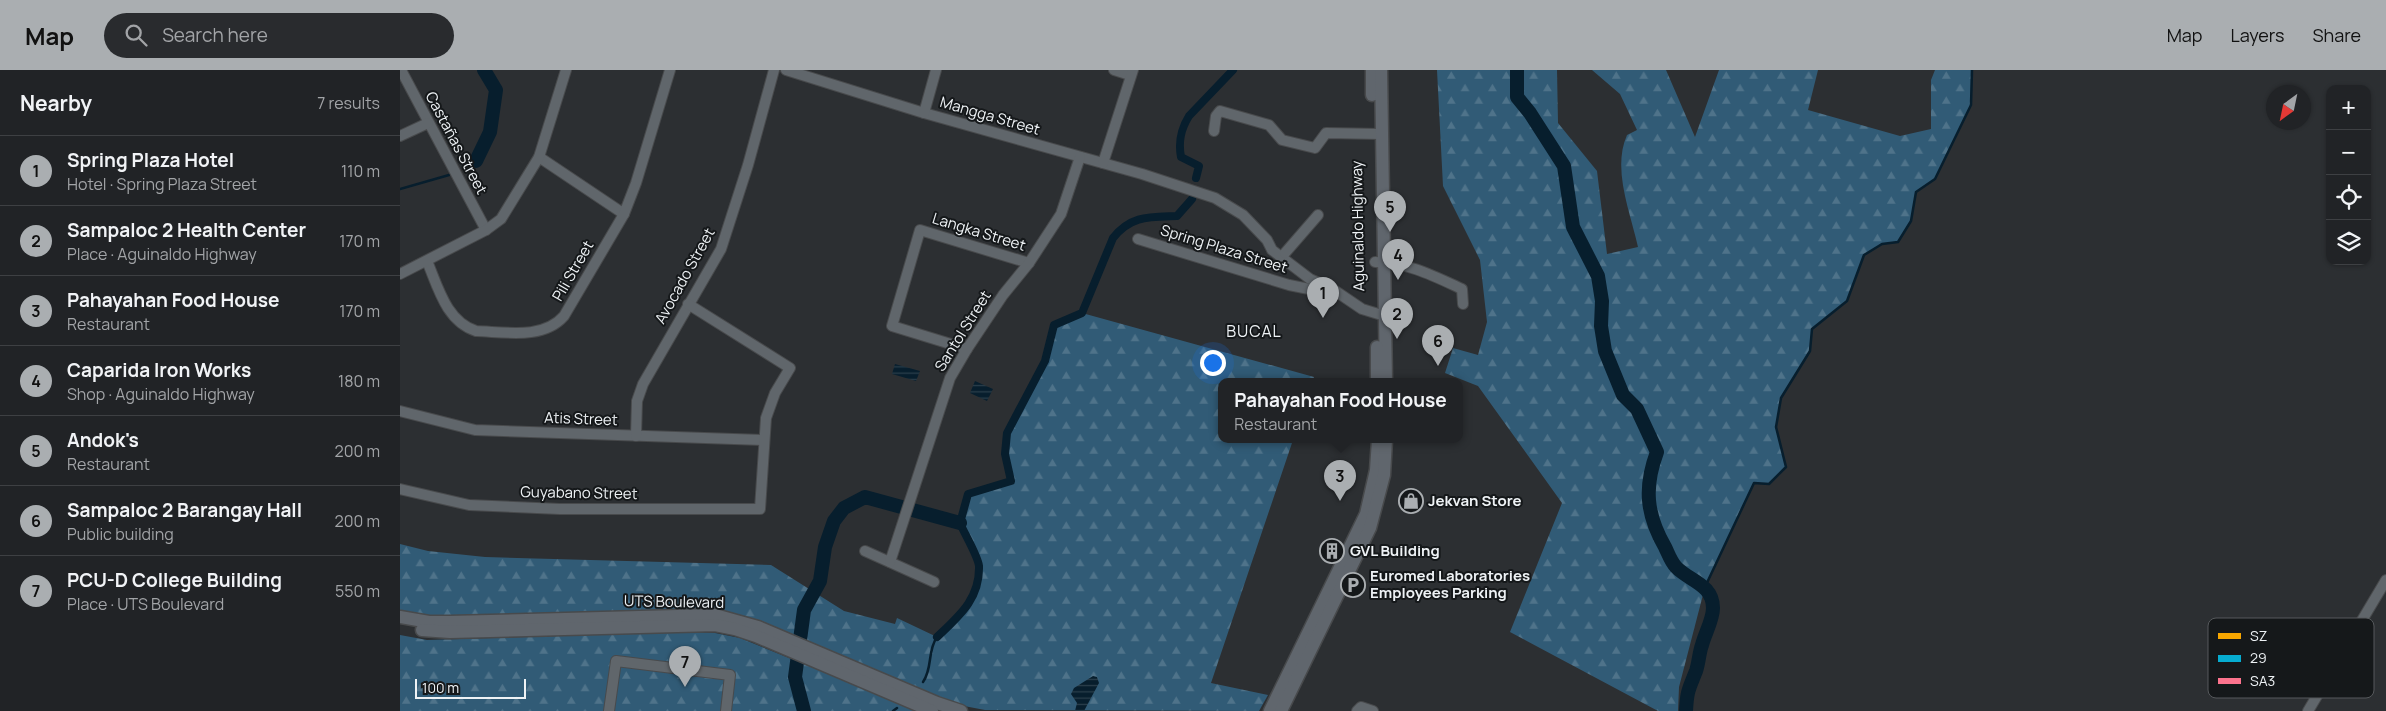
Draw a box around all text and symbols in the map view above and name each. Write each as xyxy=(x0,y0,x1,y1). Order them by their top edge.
search box xyxy=(104,13,454,58)
text: Map xyxy=(25,19,74,52)
icon: search xyxy=(122,21,150,49)
text: Search here xyxy=(162,22,268,48)
text: Map xyxy=(2167,23,2202,47)
text: Layers xyxy=(2230,23,2284,47)
text: Share xyxy=(2312,23,2361,47)
north arrow xyxy=(2266,85,2311,130)
map controls xyxy=(2326,85,2371,265)
button: + xyxy=(2326,85,2371,130)
street label: Castañas Street xyxy=(421,88,492,198)
text: Nearby xyxy=(20,89,92,117)
street label: Mangga Street xyxy=(938,91,1043,140)
text: 7 results xyxy=(317,92,380,114)
button: − xyxy=(2326,130,2371,175)
text: Spring Plaza Hotel xyxy=(67,147,234,173)
text: 1 xyxy=(32,160,40,182)
text: 110 m xyxy=(341,160,380,182)
street label: Aguinaldo Highway xyxy=(1346,160,1369,292)
text: Hotel · Spring Plaza Street xyxy=(67,173,257,195)
button: locate xyxy=(2326,175,2371,220)
pin: 5 xyxy=(1374,191,1406,232)
street label: Langka Street xyxy=(930,207,1028,256)
text: Sampaloc 2 Health Center xyxy=(67,217,306,243)
street label: Spring Plaza Street xyxy=(1158,219,1290,278)
button: layers xyxy=(2326,220,2371,265)
street label: Avocado Street xyxy=(650,224,720,327)
text: 2 xyxy=(31,230,41,252)
text: 170 m xyxy=(339,230,380,252)
street label: Pili Street xyxy=(547,237,598,305)
pin: 4 xyxy=(1382,239,1414,280)
text: Place · Aguinaldo Highway xyxy=(67,243,257,265)
pin: 1 xyxy=(1307,277,1339,318)
street label: Santol Street xyxy=(929,286,996,375)
text: Pahayahan Food House xyxy=(67,287,280,313)
pin: 2 xyxy=(1381,298,1413,339)
text: 3 xyxy=(31,300,41,322)
text: 170 m xyxy=(339,300,380,322)
text: Restaurant xyxy=(67,313,150,335)
district label: BUCAL xyxy=(1226,320,1282,342)
pin: 6 xyxy=(1422,325,1454,366)
your location xyxy=(1200,350,1226,376)
text: Caparida Iron Works xyxy=(67,357,251,383)
text: 4 xyxy=(31,370,41,392)
text: 180 m xyxy=(338,370,380,392)
popup xyxy=(1218,378,1463,443)
text: Shop · Aguinaldo Highway xyxy=(67,383,255,405)
text: Pahayahan Food House xyxy=(1234,387,1447,413)
street label: Atis Street xyxy=(544,407,618,430)
text: Restaurant xyxy=(1234,413,1317,435)
text: Andok's xyxy=(67,427,139,453)
text: 5 xyxy=(31,440,41,462)
text: 200 m xyxy=(335,440,380,462)
text: Restaurant xyxy=(67,453,150,475)
pin: 3 xyxy=(1324,460,1356,501)
street label: Guyabano Street xyxy=(520,481,638,504)
shop icon: Jekvan Store xyxy=(1398,488,1424,514)
place label: Jekvan Store xyxy=(1428,490,1522,511)
text: Sampaloc 2 Barangay Hall xyxy=(67,497,302,523)
text: 6 xyxy=(31,510,41,532)
text: 200 m xyxy=(335,510,380,532)
text: Public building xyxy=(67,523,174,545)
building icon: GVL Building xyxy=(1319,538,1345,564)
place label: GVL Building xyxy=(1350,540,1440,561)
place label: Euromed Laboratories Employees Parking xyxy=(1370,565,1530,603)
text: PCU-D College Building xyxy=(67,567,282,593)
parking icon: Euromed Laboratories Employees Parking xyxy=(1340,572,1366,598)
text: 7 xyxy=(32,580,40,602)
text: 550 m xyxy=(335,580,380,602)
street label: UTS Boulevard xyxy=(624,590,724,613)
text: Place · UTS Boulevard xyxy=(67,593,224,615)
legend xyxy=(2208,618,2374,698)
text: SZ xyxy=(2250,626,2267,645)
pin: 7 xyxy=(669,646,701,687)
text: 29 xyxy=(2250,648,2267,667)
text: SA3 xyxy=(2250,671,2275,690)
scale bar xyxy=(415,676,526,699)
text: 100 m xyxy=(422,678,459,697)

